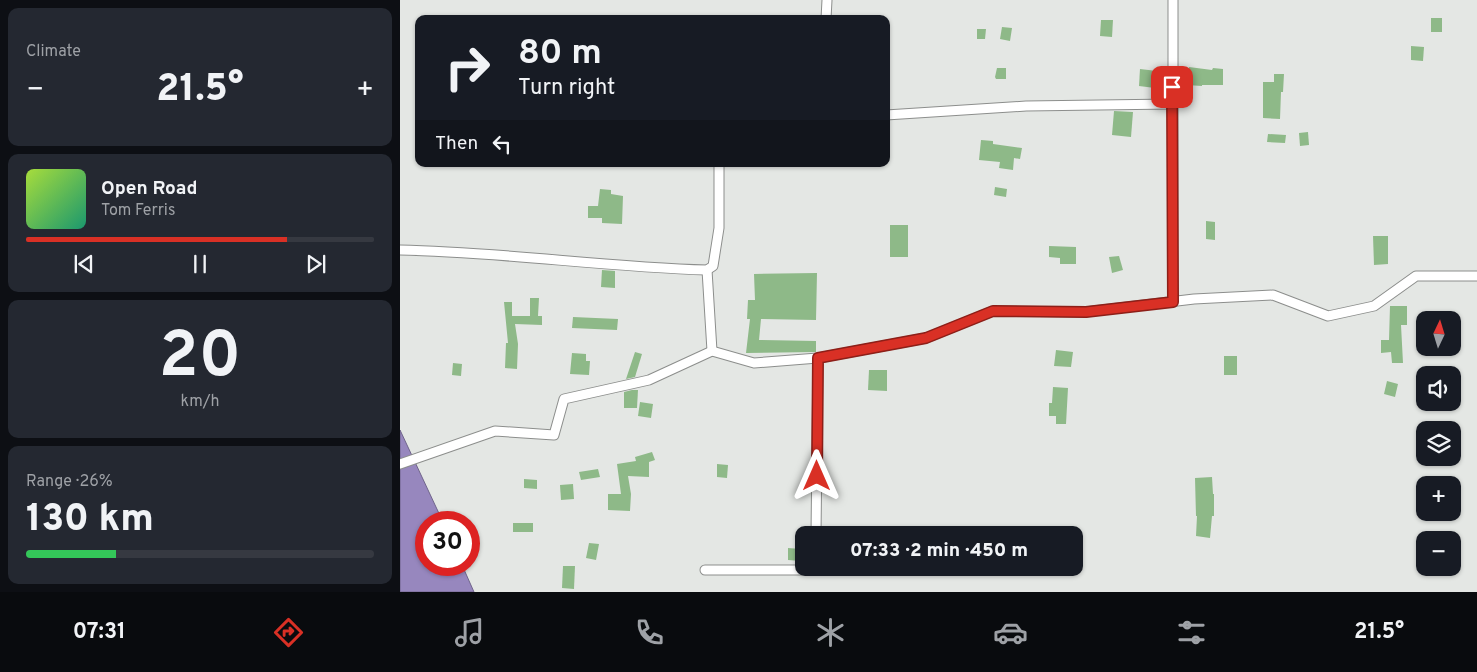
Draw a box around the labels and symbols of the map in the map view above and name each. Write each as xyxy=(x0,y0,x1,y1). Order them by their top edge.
pin xyxy=(1151,66,1193,108)
north arrow xyxy=(1416,311,1461,356)
position arrow xyxy=(790,449,842,501)
speed limit sign: 30 xyxy=(415,511,480,576)

